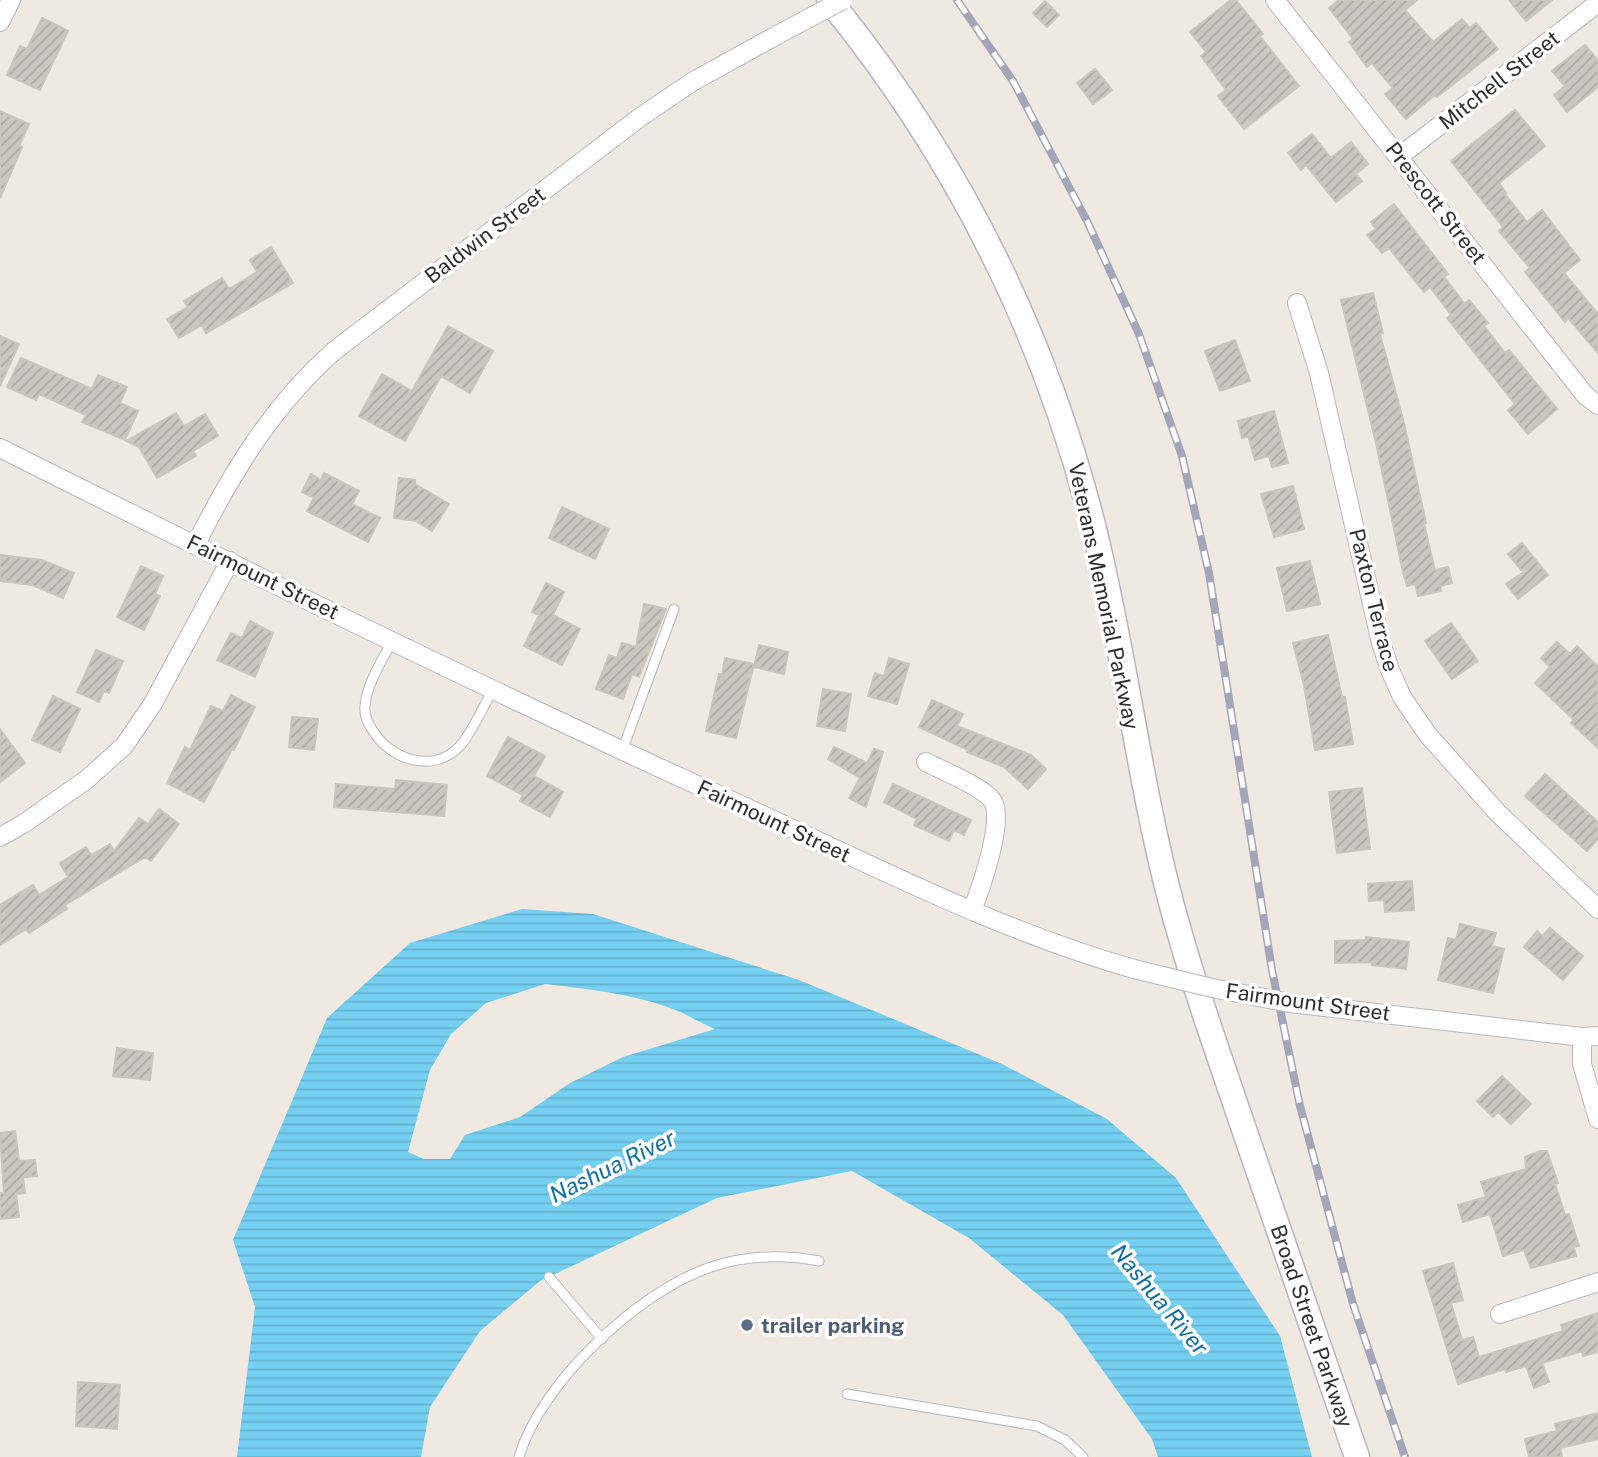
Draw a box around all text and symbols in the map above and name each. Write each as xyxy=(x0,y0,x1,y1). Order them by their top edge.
street label: Mitchell Street xyxy=(1434,25,1564,135)
street label: Prescott Street xyxy=(1380,137,1492,269)
street label: Baldwin Street xyxy=(420,182,550,288)
street label: Veterans Memorial Parkway xyxy=(1063,460,1145,732)
street label: Paxton Terrace xyxy=(1344,526,1404,674)
street label: Fairmount Street xyxy=(183,529,343,625)
street label: Fairmount Street xyxy=(693,775,855,867)
street label: Fairmount Street xyxy=(1224,978,1392,1026)
water label: Nashua River xyxy=(545,1124,679,1208)
street label: Broad Street Parkway xyxy=(1265,1221,1359,1431)
water label: Nashua River xyxy=(1106,1238,1214,1360)
place label: trailer parking xyxy=(761,1313,904,1338)
marker: trailer parking xyxy=(739,1317,755,1333)

